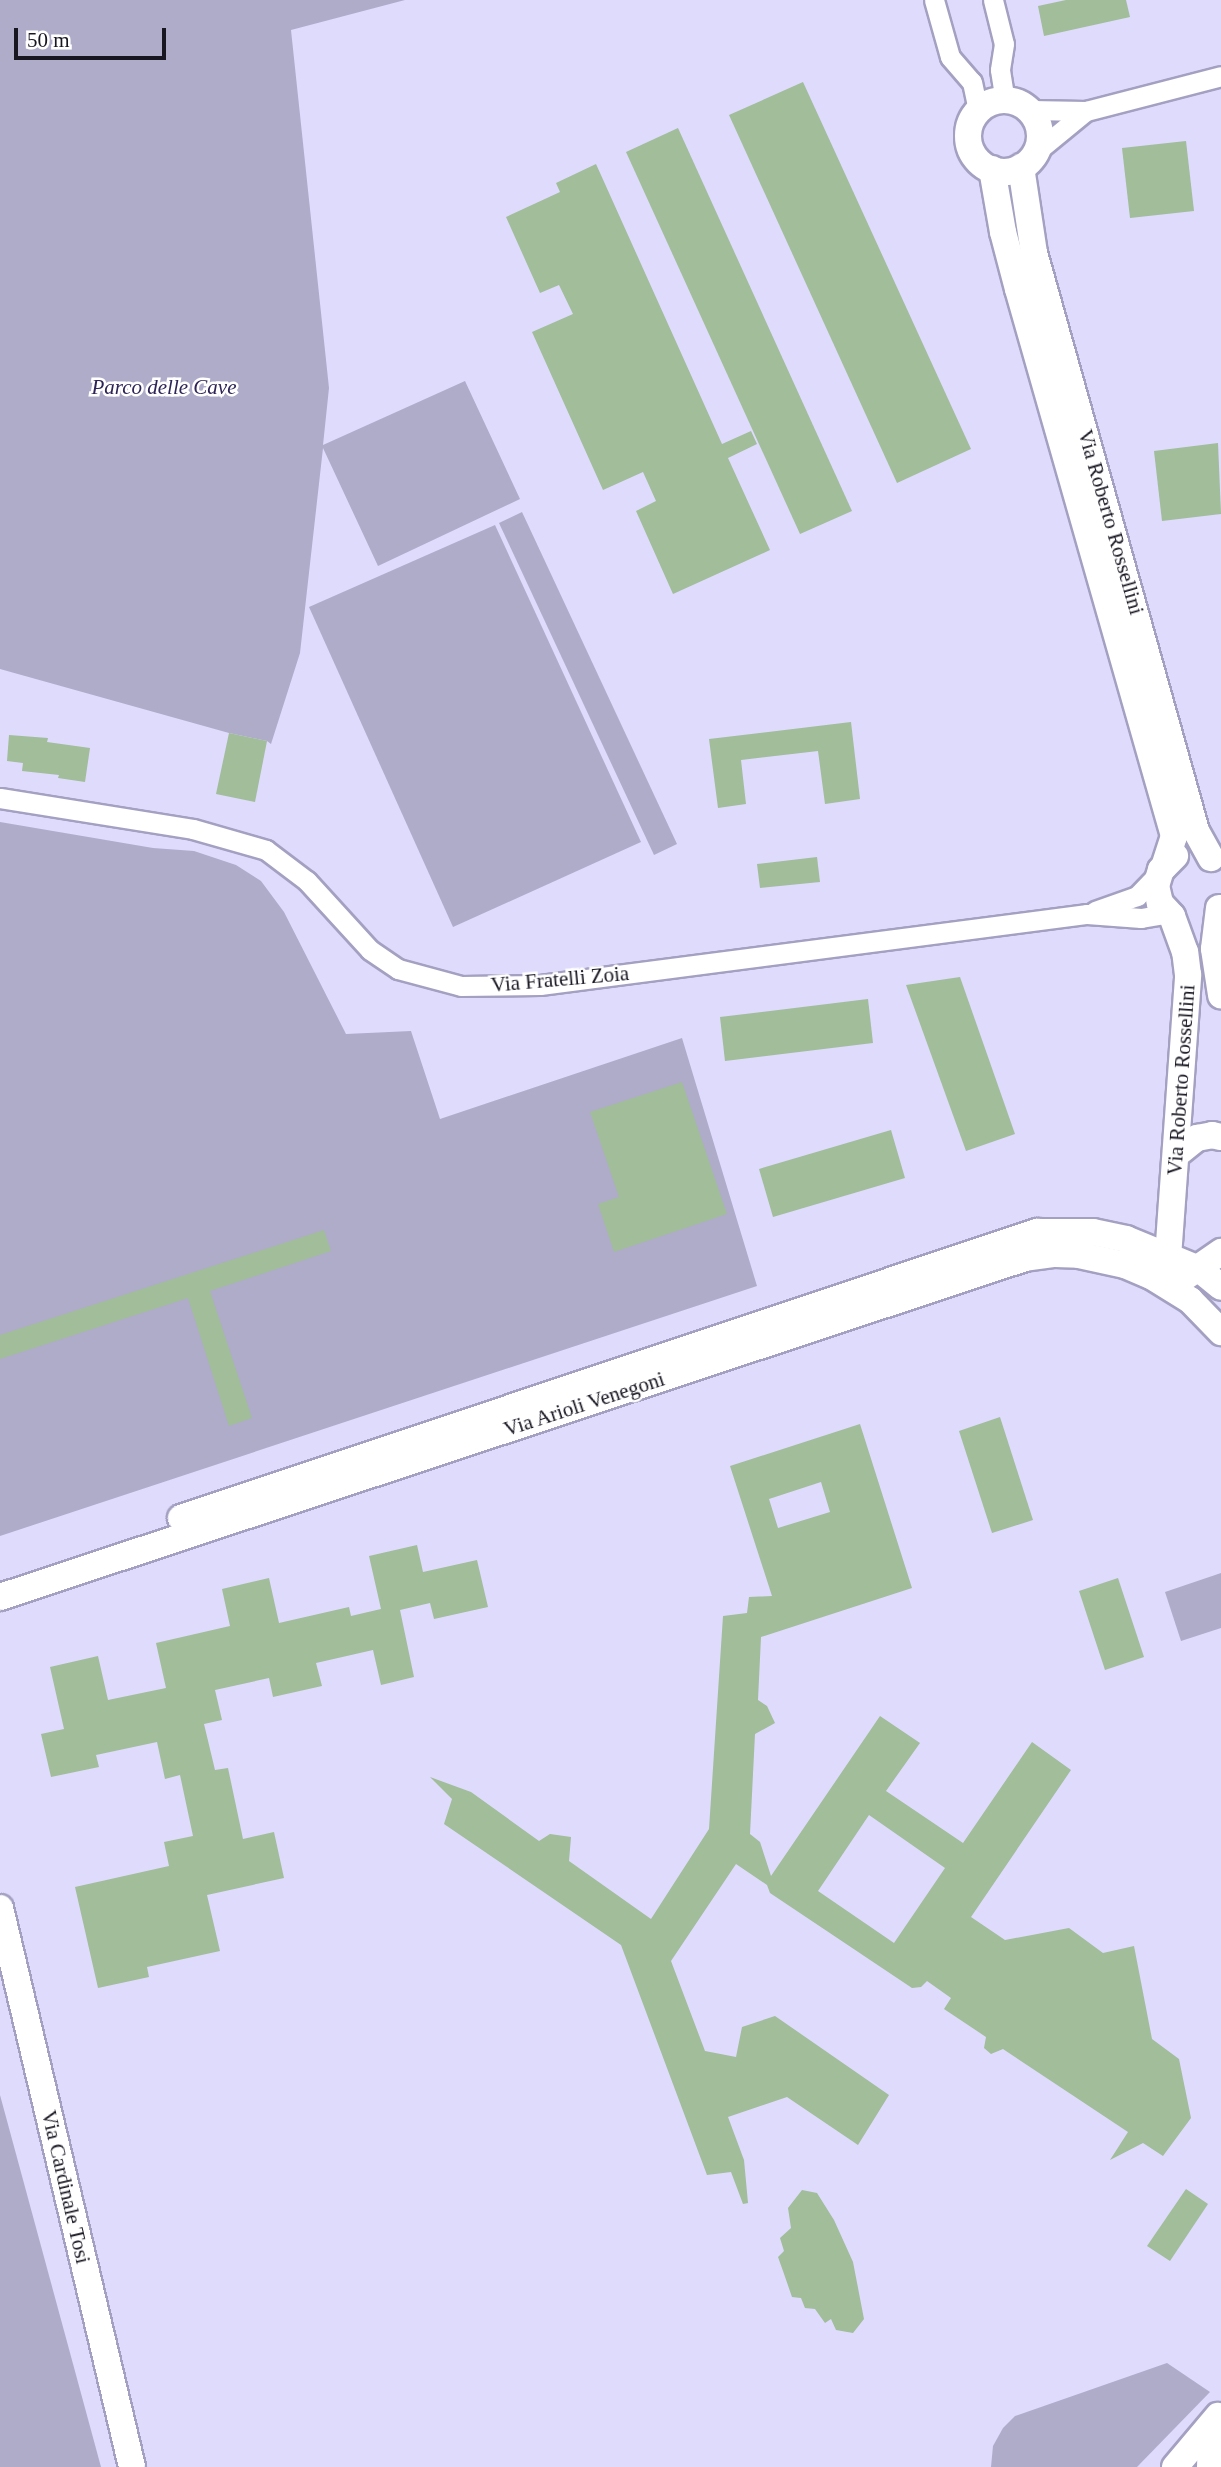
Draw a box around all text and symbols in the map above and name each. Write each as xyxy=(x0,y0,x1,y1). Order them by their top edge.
scale bar xyxy=(18,14,170,58)
text: 50 m xyxy=(27,28,70,52)
park label: Parco delle Cave xyxy=(91,374,237,400)
street label: Via Roberto Rossellini xyxy=(1073,427,1149,617)
street label: Via Fratelli Zoia xyxy=(490,960,630,998)
street label: Via Roberto Rossellini xyxy=(1162,984,1200,1176)
street label: Via Arioli Venegoni xyxy=(500,1366,668,1442)
street label: Via Cardinale Tosi xyxy=(36,2108,96,2266)

